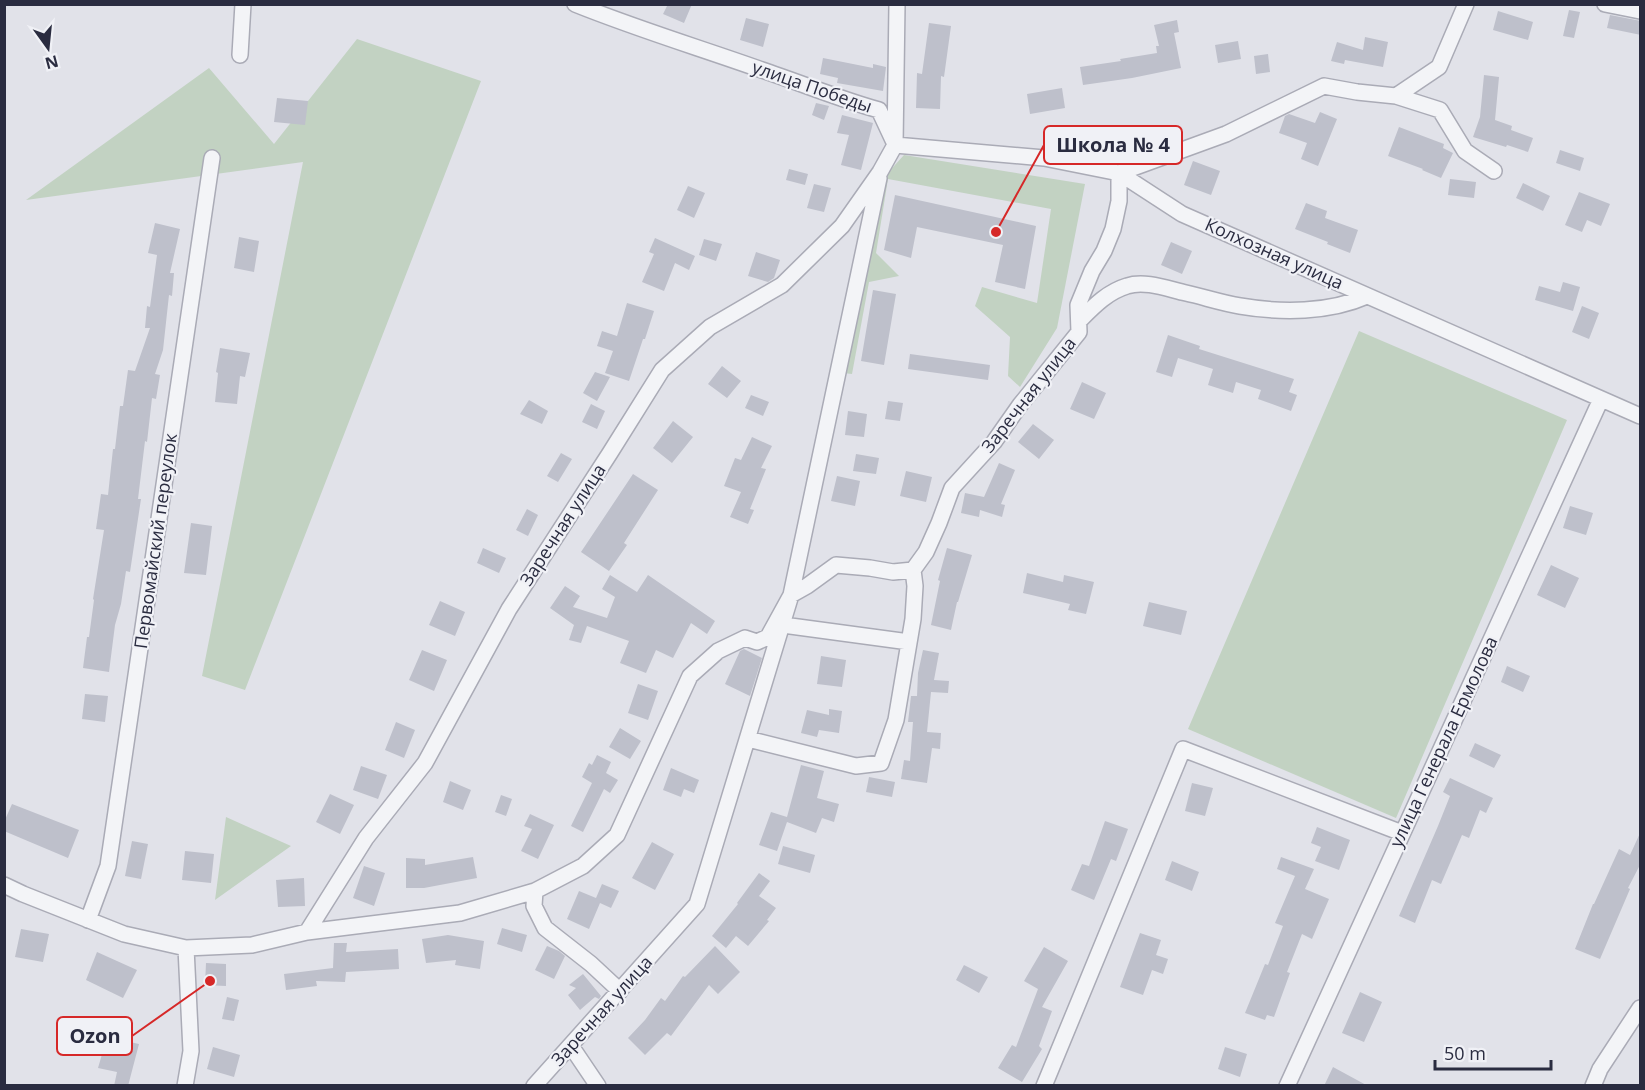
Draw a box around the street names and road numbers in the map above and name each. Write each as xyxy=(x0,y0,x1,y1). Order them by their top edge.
street label: улица Победы xyxy=(749,54,876,118)
street label: Колхозная улица xyxy=(1201,212,1347,294)
street label: Заречная улица xyxy=(975,332,1081,457)
street label: Первомайский переулок xyxy=(128,431,182,650)
street label: Заречная улица xyxy=(514,459,611,590)
street label: улица Генерала Ермолова xyxy=(1384,632,1503,851)
street label: Заречная улица xyxy=(545,950,657,1071)

